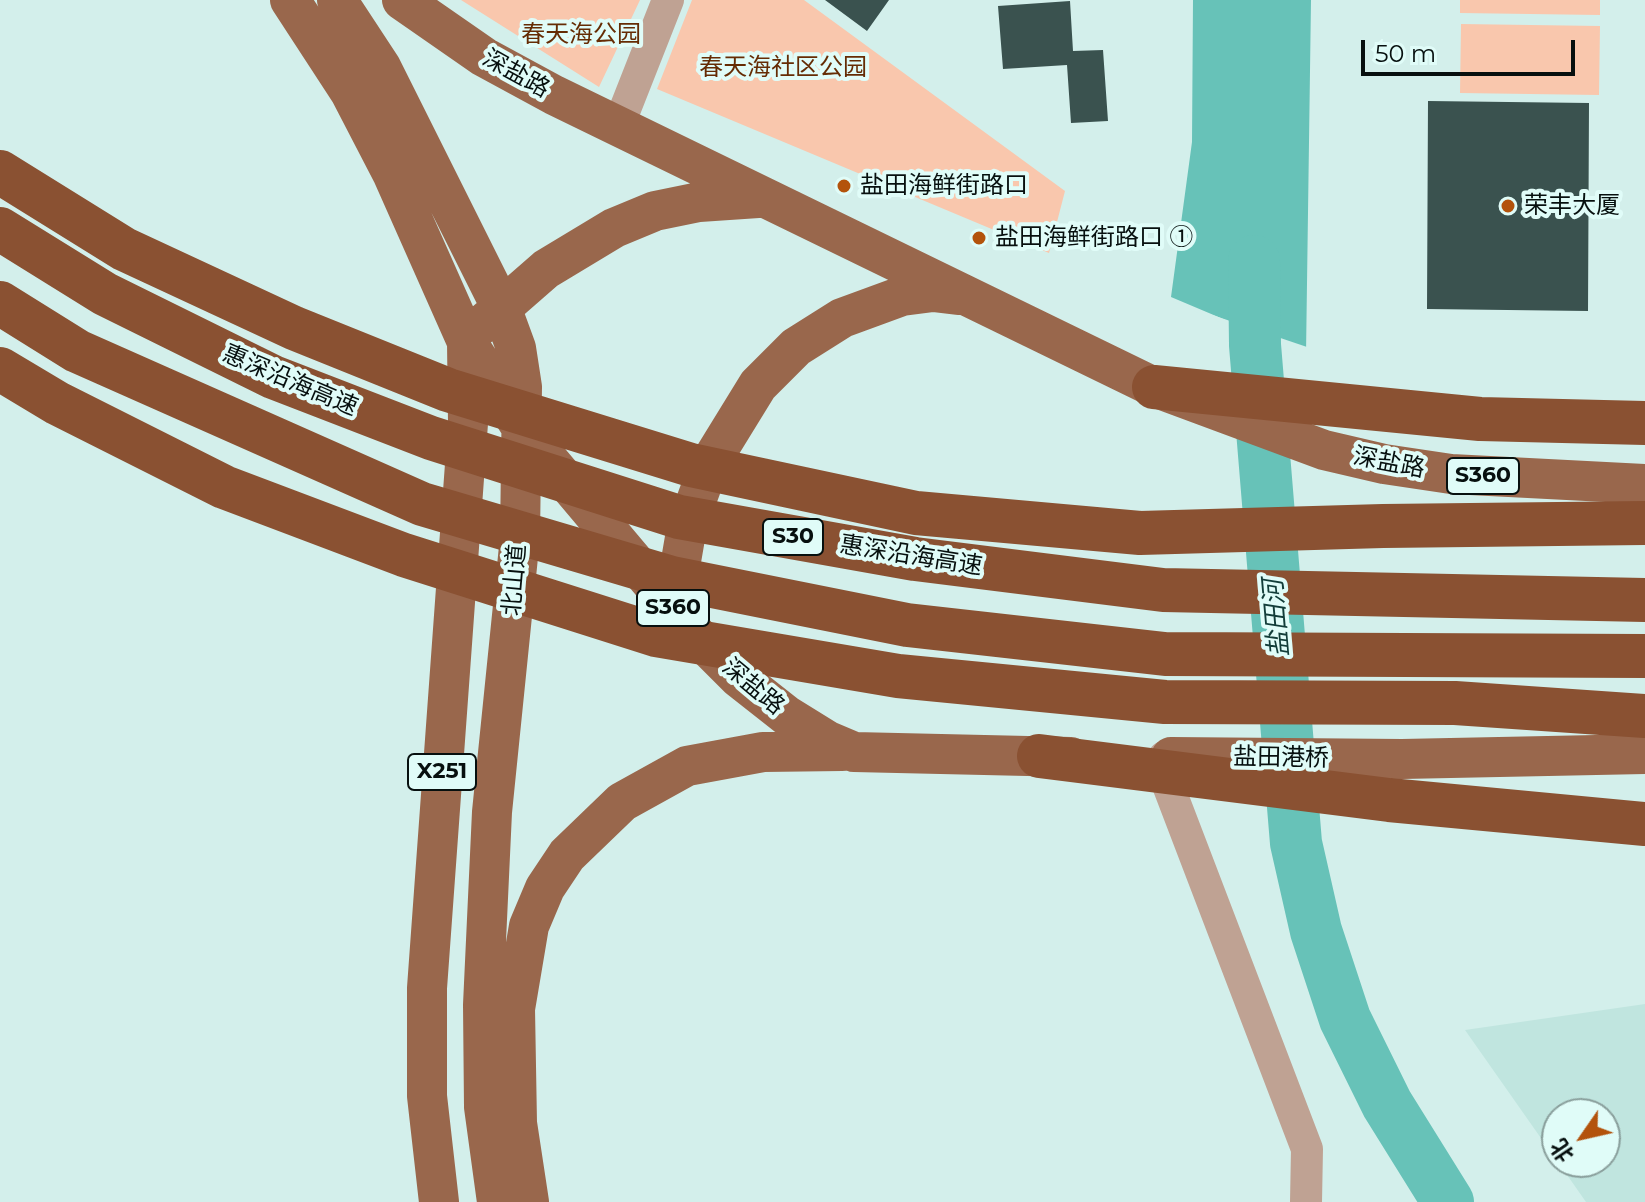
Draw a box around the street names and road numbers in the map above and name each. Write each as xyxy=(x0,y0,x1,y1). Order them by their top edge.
street label: 深盐路 xyxy=(478,44,554,104)
street label: 惠深沿海高速 xyxy=(218,340,362,422)
street label: 深盐路 xyxy=(1351,442,1427,484)
road number: S360 xyxy=(1447,458,1519,494)
road number: S30 xyxy=(763,519,823,555)
street label: 惠深沿海高速 xyxy=(838,531,984,581)
street label: 北山道 xyxy=(498,543,532,617)
road number: S360 xyxy=(637,590,709,626)
street label: 深盐路 xyxy=(716,653,790,721)
street label: 盐田港桥 xyxy=(1233,743,1329,773)
road number: X251 xyxy=(408,754,476,790)

